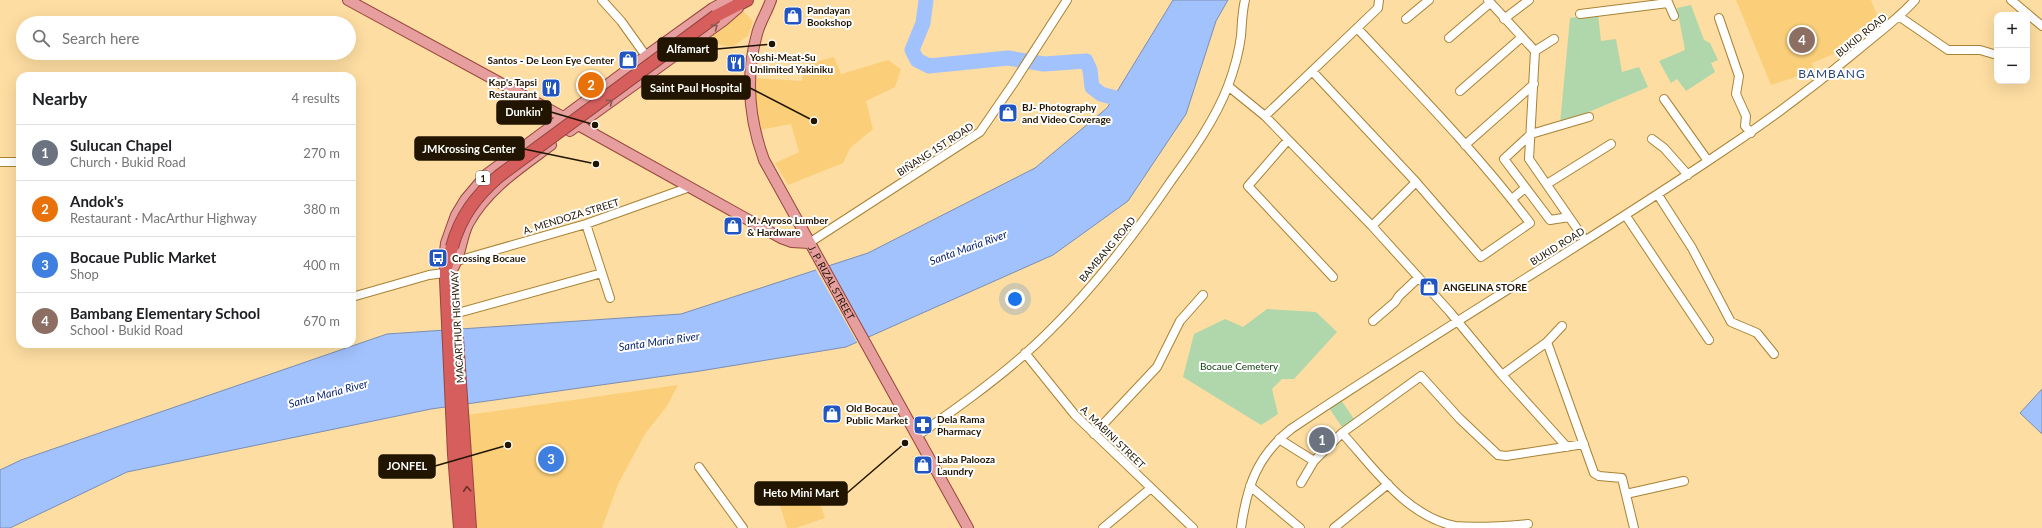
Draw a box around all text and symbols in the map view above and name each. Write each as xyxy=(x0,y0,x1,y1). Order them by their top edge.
place label: Pandayan Bookshop xyxy=(807,4,852,28)
shop icon: Pandayan Bookshop xyxy=(782,5,804,27)
street label: BUKID ROAD xyxy=(1833,11,1889,59)
map controls xyxy=(1994,12,2030,84)
button: + xyxy=(1994,12,2030,48)
search box xyxy=(16,16,356,60)
one-way arrow xyxy=(711,24,718,31)
pin: 4 xyxy=(1789,25,1815,55)
icon: search xyxy=(30,27,52,49)
text: Search here xyxy=(62,29,139,47)
callout: Alfamart xyxy=(658,38,717,61)
text: Alfamart xyxy=(666,42,710,55)
button: − xyxy=(1994,48,2030,84)
shop icon: Santos - De Leon Eye Center xyxy=(617,49,639,71)
place label: Yoshi-Meat-Su Unlimited Yakiniku xyxy=(749,51,833,75)
restaurant icon: Yoshi-Meat-Su Unlimited Yakiniku xyxy=(725,52,747,74)
place label: Santos - De Leon Eye Center xyxy=(487,54,614,66)
district label: BAMBANG xyxy=(1798,66,1866,81)
pin: 2 xyxy=(578,70,604,100)
place label: Kap's Tapsi Restaurant xyxy=(489,76,537,100)
callout: Saint Paul Hospital xyxy=(642,76,750,99)
restaurant icon: Kap's Tapsi Restaurant xyxy=(540,77,562,99)
text: Saint Paul Hospital xyxy=(650,81,742,94)
text: Nearby xyxy=(32,88,87,109)
text: 4 results xyxy=(292,90,340,106)
one-way arrow xyxy=(606,100,613,107)
callout: Dunkin' xyxy=(497,101,551,124)
place label: BJ- Photography and Video Coverage xyxy=(1022,101,1112,125)
shop icon: BJ- Photography and Video Coverage xyxy=(997,102,1019,124)
text: Dunkin' xyxy=(505,105,543,118)
street label: BIÑANG 1ST ROAD xyxy=(894,120,976,178)
text: Sulucan Chapel xyxy=(70,136,172,154)
callout: JMKrossing Center xyxy=(415,137,524,160)
text: JMKrossing Center xyxy=(422,142,517,155)
text: 1 xyxy=(41,145,49,161)
text: 270 m xyxy=(303,145,340,161)
text: Church · Bukid Road xyxy=(70,154,186,170)
road number: 1 xyxy=(476,171,490,185)
text: Andok's xyxy=(70,192,124,210)
street label: A. MENDOZA STREET xyxy=(521,196,621,236)
text: 2 xyxy=(41,201,49,217)
text: 380 m xyxy=(303,201,340,217)
text: Restaurant · MacArthur Highway xyxy=(70,210,257,226)
place label: M. Ayroso Lumber & Hardware xyxy=(747,214,829,238)
street label: BAMBANG ROAD xyxy=(1076,214,1138,284)
shop icon: M. Ayroso Lumber & Hardware xyxy=(722,215,744,237)
street label: BUKID ROAD xyxy=(1528,224,1587,267)
water label: Santa Maria River xyxy=(928,227,1009,267)
street label: J. P. RIZAL STREET xyxy=(806,243,857,322)
bus stop icon: Crossing Bocaue xyxy=(427,247,449,269)
text: Bocaue Public Market xyxy=(70,248,216,266)
place label: Crossing Bocaue xyxy=(452,252,526,264)
text: 3 xyxy=(41,257,49,273)
text: 400 m xyxy=(303,257,340,273)
text: Shop xyxy=(70,266,99,282)
street label: MACARTHUR HIGHWAY xyxy=(448,270,466,384)
shop icon: ANGELINA STORE xyxy=(1418,276,1440,298)
place label: ANGELINA STORE xyxy=(1442,281,1527,293)
your location xyxy=(1005,289,1025,309)
text: Bambang Elementary School xyxy=(70,304,260,322)
text: 4 xyxy=(41,313,49,329)
text: 670 m xyxy=(303,313,340,329)
text: School · Bukid Road xyxy=(70,322,183,338)
water label: Santa Maria River xyxy=(618,329,700,353)
park label: Bocaue Cemetery xyxy=(1200,360,1279,372)
water label: Santa Maria River xyxy=(287,376,369,410)
place label: Old Bocaue Public Market xyxy=(846,402,908,426)
shop icon: Old Bocaue Public Market xyxy=(821,403,843,425)
street label: A. MABINI STREET xyxy=(1078,403,1148,471)
place label: Dela Rama Pharmacy xyxy=(937,413,985,437)
pharmacy icon: Dela Rama Pharmacy xyxy=(912,414,934,436)
pin: 1 xyxy=(1309,425,1335,455)
pin: 3 xyxy=(538,444,564,474)
place label: Laba Palooza Laundry xyxy=(937,453,995,477)
shop icon: Laba Palooza Laundry xyxy=(912,454,934,476)
callout: JONFEL xyxy=(379,455,435,478)
text: JONFEL xyxy=(387,459,427,472)
callout: Heto Mini Mart xyxy=(755,482,847,505)
one-way arrow xyxy=(462,486,471,492)
text: Heto Mini Mart xyxy=(763,486,840,499)

